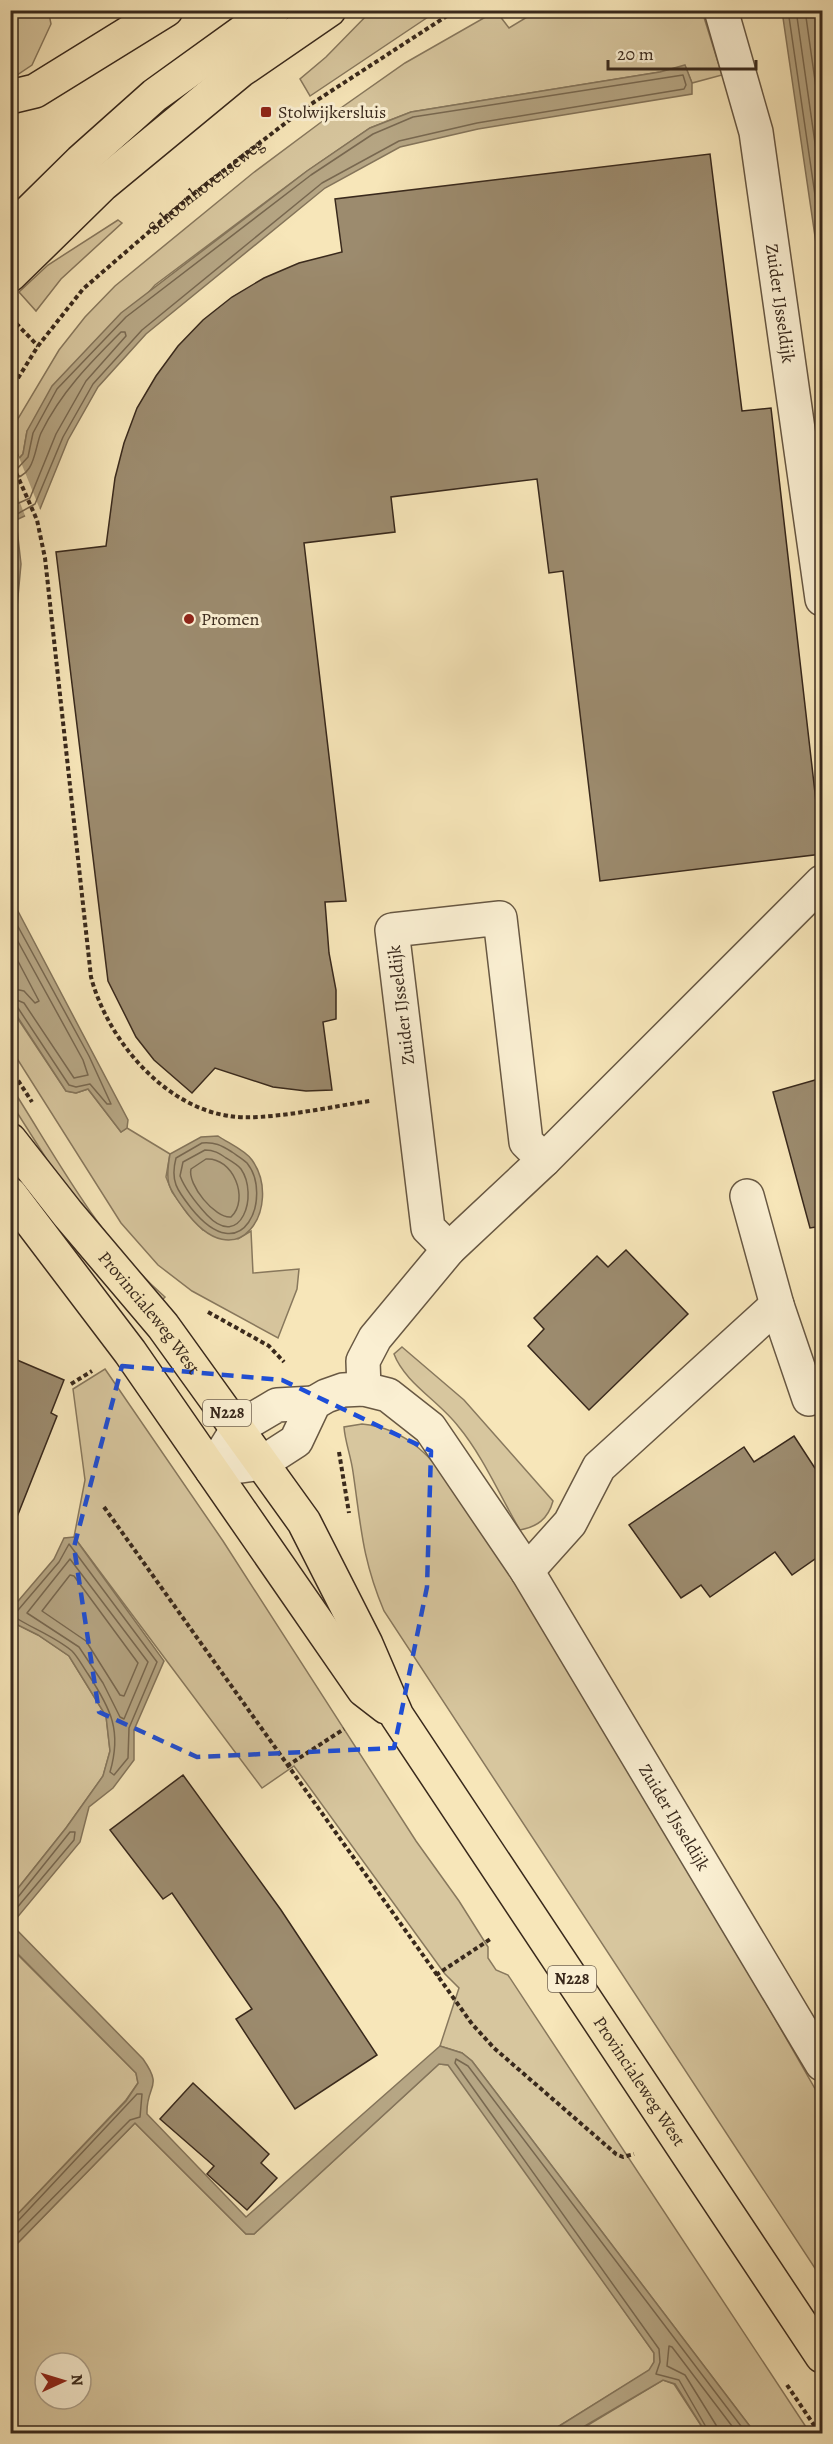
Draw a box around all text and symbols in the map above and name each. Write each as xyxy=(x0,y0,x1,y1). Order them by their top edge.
scale bar xyxy=(608,33,756,71)
text: 20 m xyxy=(617,42,654,66)
place label: Stolwijkersluis xyxy=(278,100,386,124)
marker: Stolwijkersluis xyxy=(259,105,273,119)
street label: Schoonhovenseweg xyxy=(142,132,269,240)
street label: Zuider IJsseldijk xyxy=(760,242,801,365)
place label: Promen xyxy=(201,607,259,631)
marker: Promen xyxy=(182,612,196,626)
street label: Zuider IJsseldijk xyxy=(382,944,420,1066)
street label: Provincialeweg West xyxy=(93,1246,206,1379)
road number: N228 xyxy=(203,1400,251,1426)
street label: Zuider IJsseldijk xyxy=(633,1760,716,1875)
road number: N228 xyxy=(548,1966,596,1992)
street label: Provincialeweg West xyxy=(588,2012,691,2151)
north arrow xyxy=(33,2351,93,2411)
text: N xyxy=(66,2373,88,2387)

